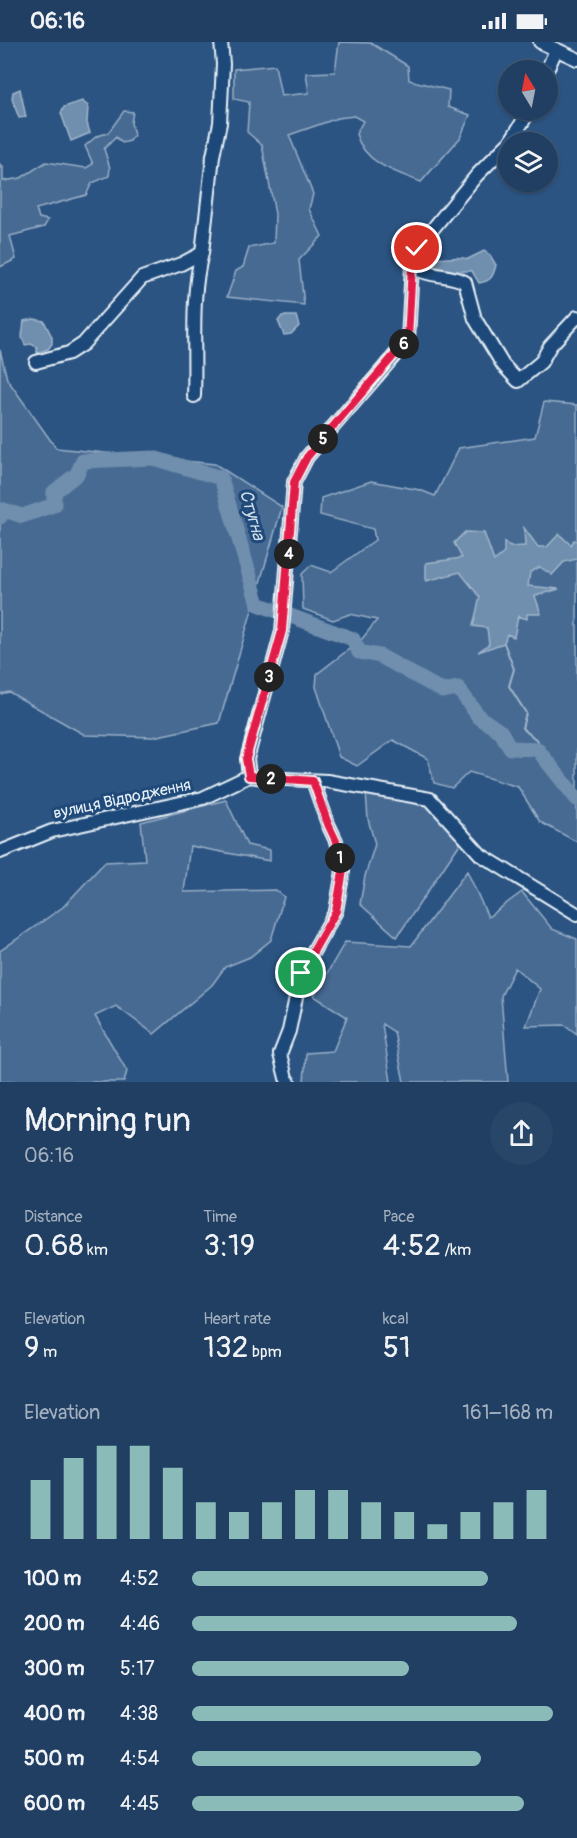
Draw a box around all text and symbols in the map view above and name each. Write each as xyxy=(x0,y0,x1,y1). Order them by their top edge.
text: 06:16 xyxy=(30,7,85,35)
north arrow xyxy=(498,60,558,120)
map controls xyxy=(498,60,558,192)
button: layers xyxy=(498,132,558,192)
pin xyxy=(391,222,442,273)
icon: check xyxy=(400,231,433,264)
pin: 6 xyxy=(389,329,419,359)
text: 6 xyxy=(399,334,409,354)
pin: 5 xyxy=(308,424,338,454)
text: 5 xyxy=(319,429,327,449)
water label: Стугна xyxy=(234,487,271,544)
pin: 4 xyxy=(274,539,304,569)
text: 4 xyxy=(284,544,294,564)
pin: 3 xyxy=(254,662,284,692)
text: 3 xyxy=(265,667,273,687)
pin: 2 xyxy=(256,764,286,794)
text: 2 xyxy=(267,769,275,789)
street label: вулиця Відродження xyxy=(51,775,193,823)
pin: 1 xyxy=(325,843,355,873)
text: 1 xyxy=(337,848,343,868)
pin xyxy=(275,947,326,998)
icon: arrive xyxy=(284,956,317,989)
text: Morning run xyxy=(24,1100,191,1141)
button: share xyxy=(490,1102,553,1165)
text: 06:16 xyxy=(24,1143,74,1168)
text: Distance xyxy=(24,1207,83,1227)
text: Time xyxy=(203,1207,237,1227)
text: Pace xyxy=(383,1207,414,1227)
text: 0.68 xyxy=(24,1227,84,1264)
text: 3:19 xyxy=(203,1227,255,1264)
text: 4:52 xyxy=(383,1227,441,1264)
text: km xyxy=(84,1240,108,1260)
text: /km xyxy=(441,1240,471,1260)
text: Elevation xyxy=(24,1309,85,1329)
text: Heart rate xyxy=(203,1309,271,1329)
text: kcal xyxy=(383,1309,409,1329)
text: 9 xyxy=(24,1329,39,1366)
text: 132 xyxy=(203,1329,249,1366)
text: 51 xyxy=(383,1329,411,1366)
text: m xyxy=(39,1342,57,1362)
text: bpm xyxy=(249,1342,282,1362)
text: Elevation xyxy=(24,1400,100,1425)
text: 161–168 m xyxy=(462,1400,553,1425)
text: 100 m xyxy=(24,1566,81,1591)
text: 4:52 xyxy=(120,1566,159,1591)
text: 200 m xyxy=(24,1611,85,1636)
text: 4:46 xyxy=(120,1611,160,1636)
text: 300 m xyxy=(24,1656,85,1681)
text: 5:17 xyxy=(120,1656,155,1681)
text: 400 m xyxy=(24,1701,85,1726)
text: 4:38 xyxy=(120,1701,158,1726)
text: 500 m xyxy=(24,1746,84,1771)
text: 4:54 xyxy=(120,1746,159,1771)
text: 600 m xyxy=(24,1791,85,1816)
text: 4:45 xyxy=(120,1791,159,1816)

